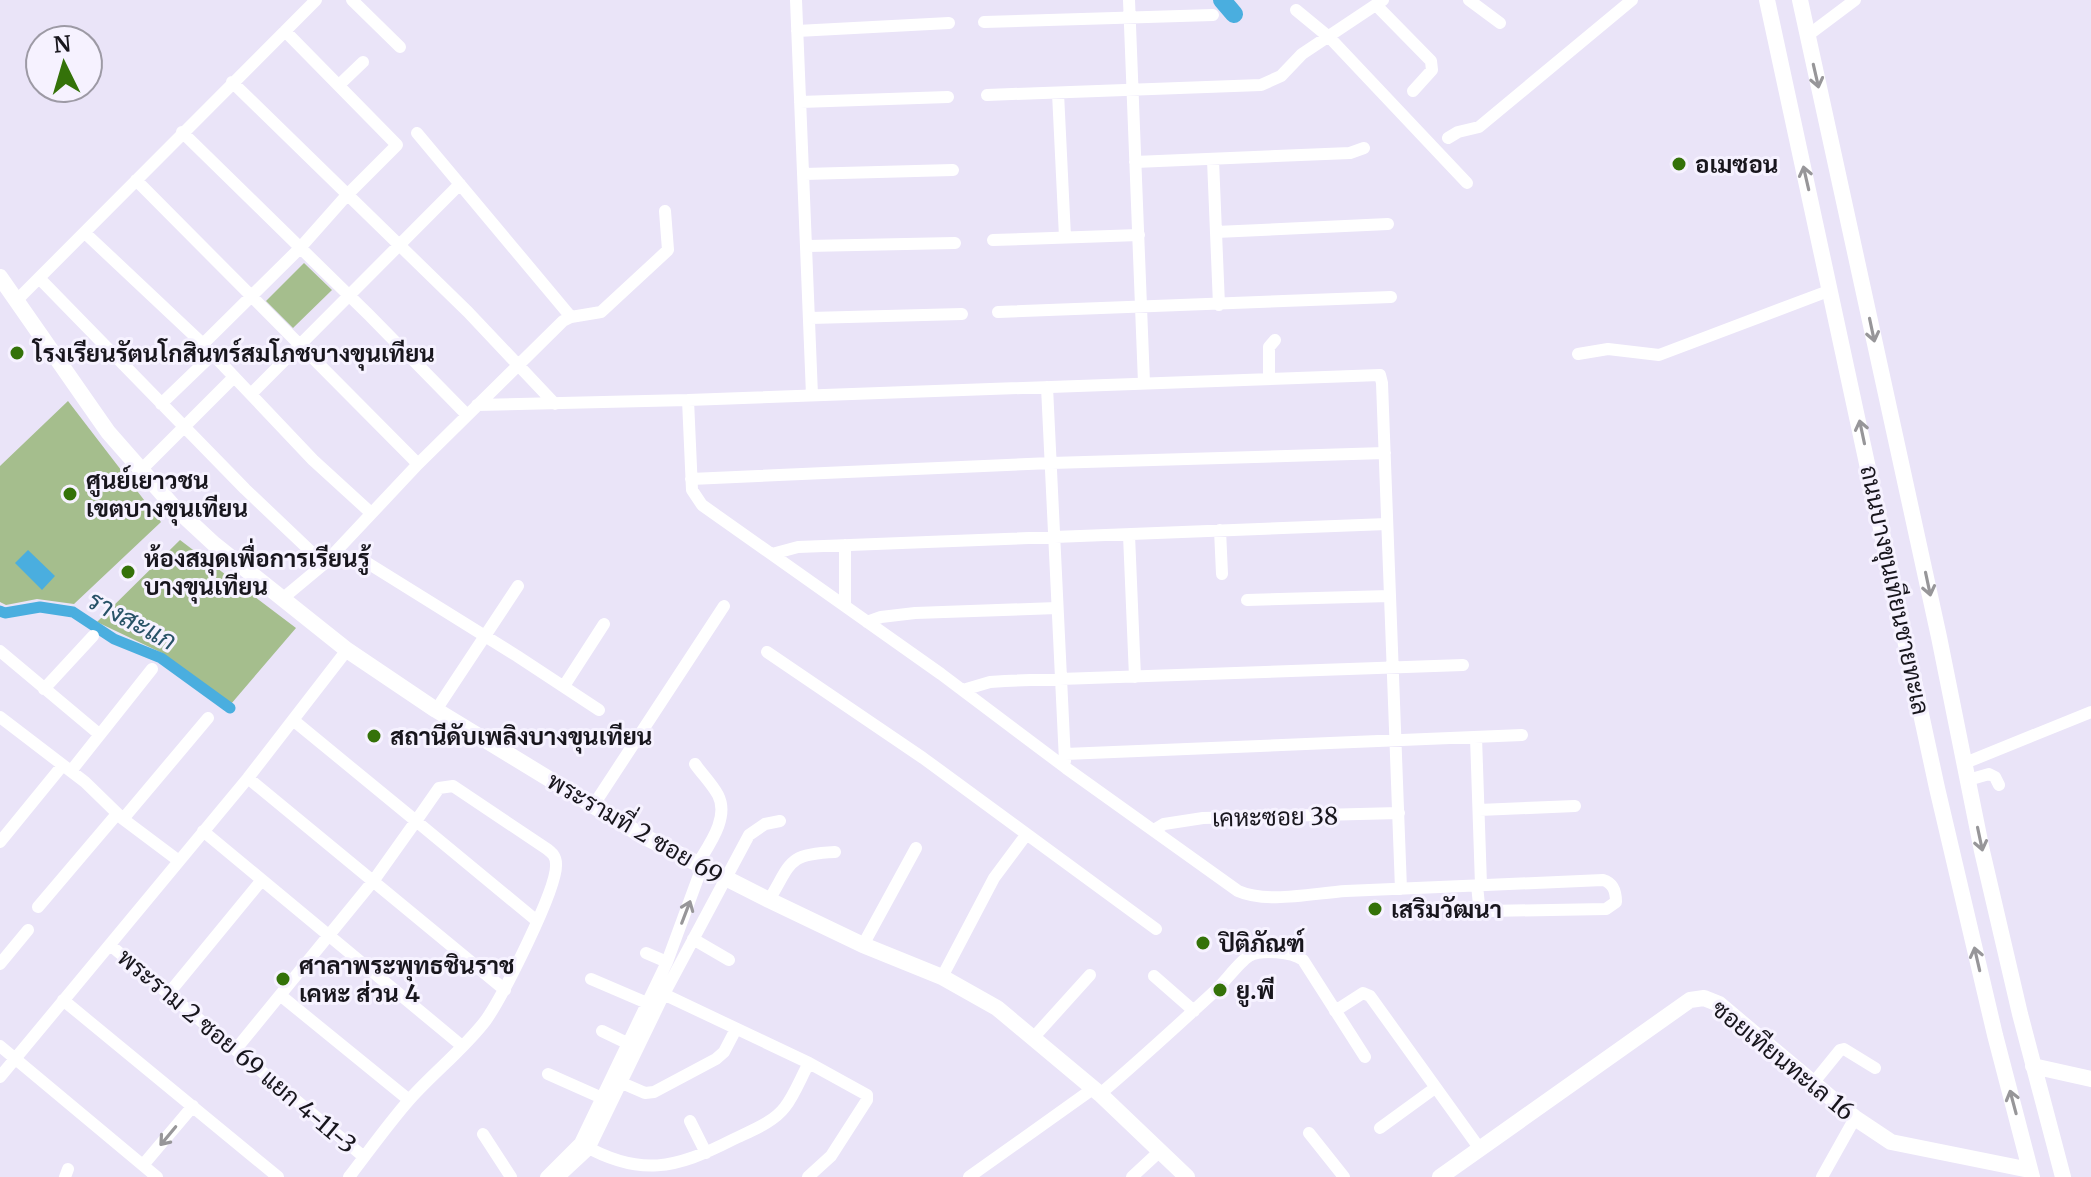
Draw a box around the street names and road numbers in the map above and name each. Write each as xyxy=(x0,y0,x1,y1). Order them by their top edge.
street label: ถนนบางขุนเทียนชายทะเล xyxy=(1852,462,1937,718)
street label: พระรามที่ 2 ซอย 69 xyxy=(542,761,731,891)
street label: เคหะซอย 38 xyxy=(1212,800,1338,834)
street label: พระราม 2 ซอย 69 แยก 4-11-3 xyxy=(111,942,363,1160)
street label: ซอยเทียนทะเล 16 xyxy=(1705,993,1861,1127)

